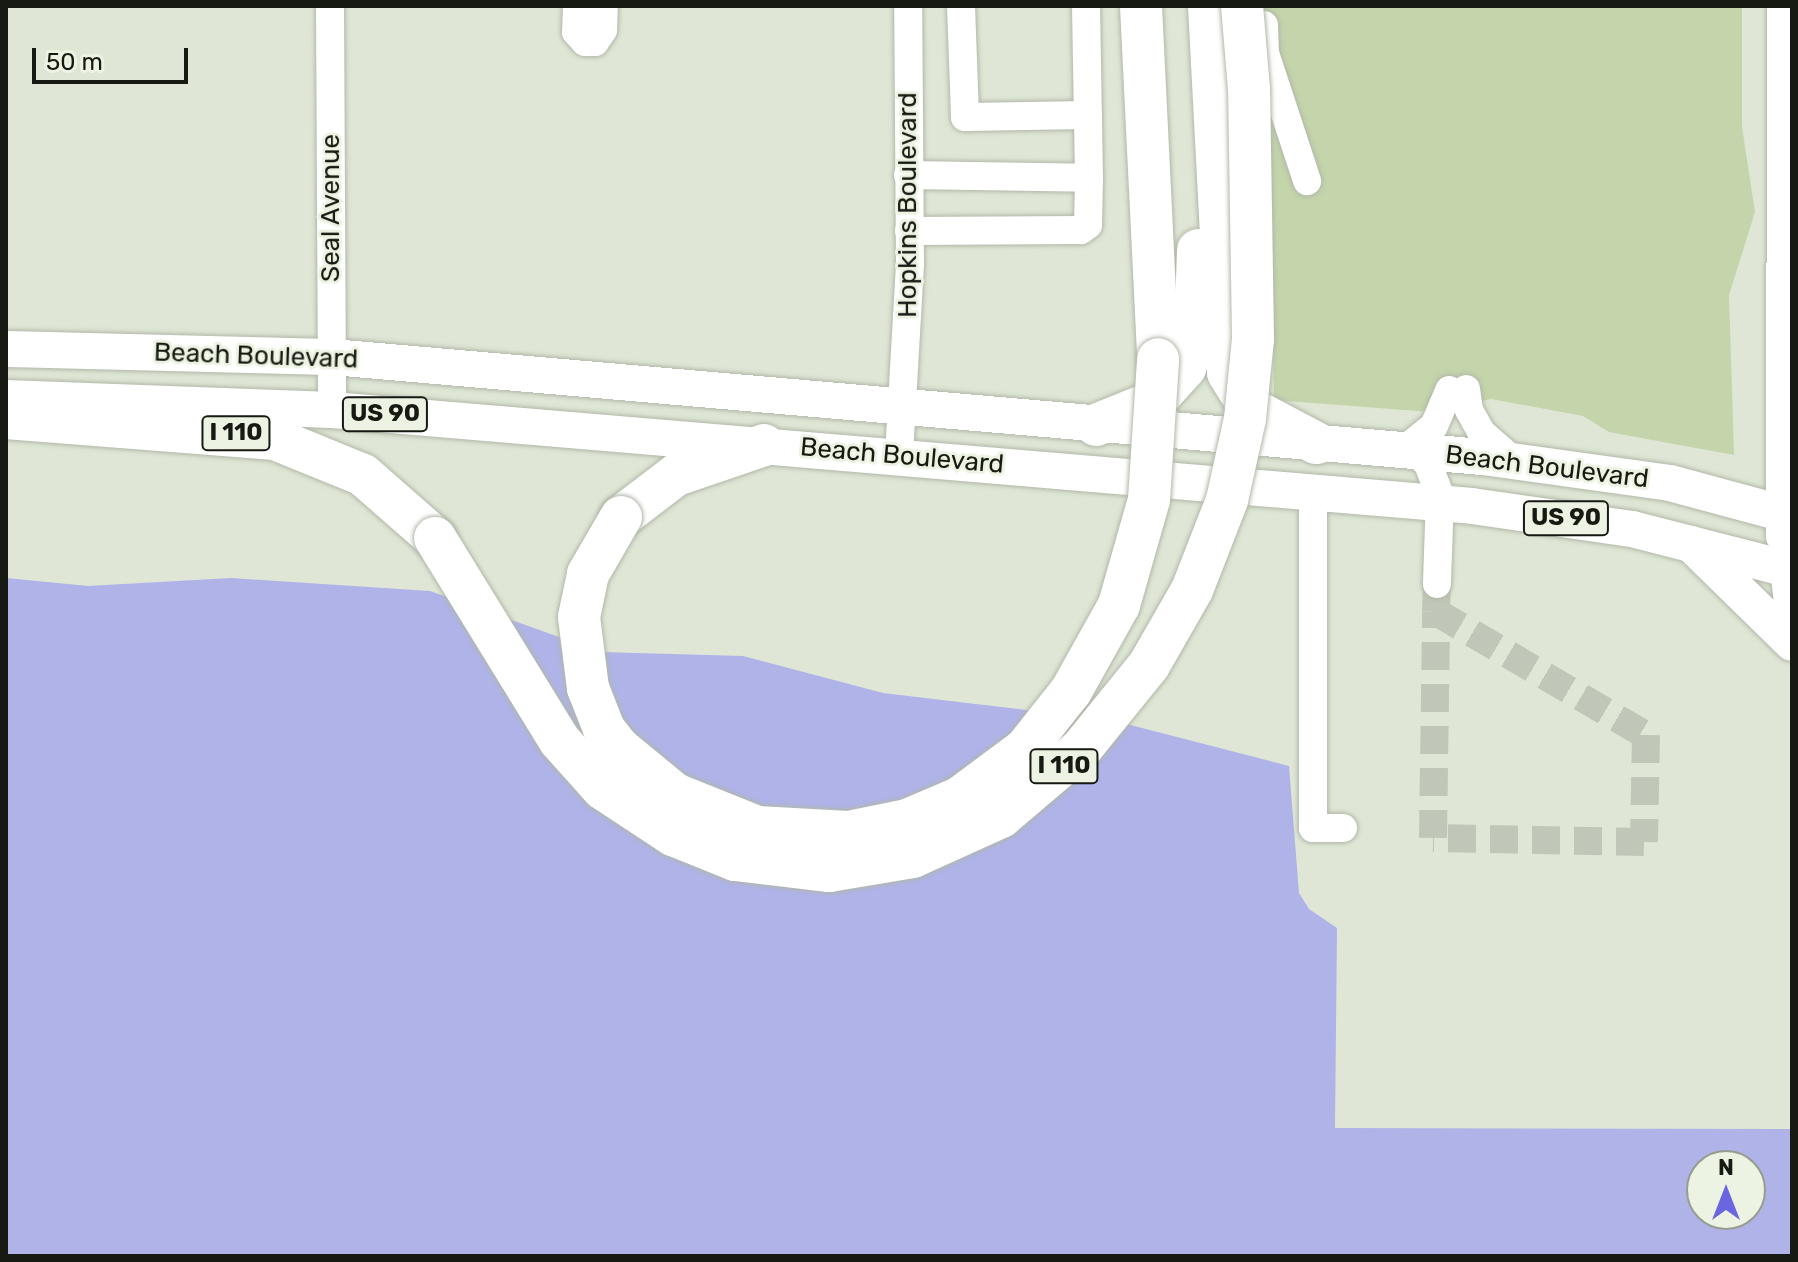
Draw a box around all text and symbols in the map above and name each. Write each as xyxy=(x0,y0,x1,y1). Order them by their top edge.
scale bar xyxy=(36,32,192,82)
text: 50 m xyxy=(46,48,103,76)
street label: Hopkins Boulevard xyxy=(892,92,924,318)
street label: Seal Avenue xyxy=(315,134,347,282)
street label: Beach Boulevard xyxy=(153,337,359,375)
road number: US 90 xyxy=(341,394,429,434)
road number: I 110 xyxy=(200,413,272,453)
street label: Beach Boulevard xyxy=(799,432,1005,480)
street label: Beach Boulevard xyxy=(1444,439,1650,495)
road number: US 90 xyxy=(1522,498,1610,538)
road number: I 110 xyxy=(1028,746,1100,786)
north arrow xyxy=(1686,1150,1766,1230)
text: N xyxy=(1718,1154,1734,1181)

